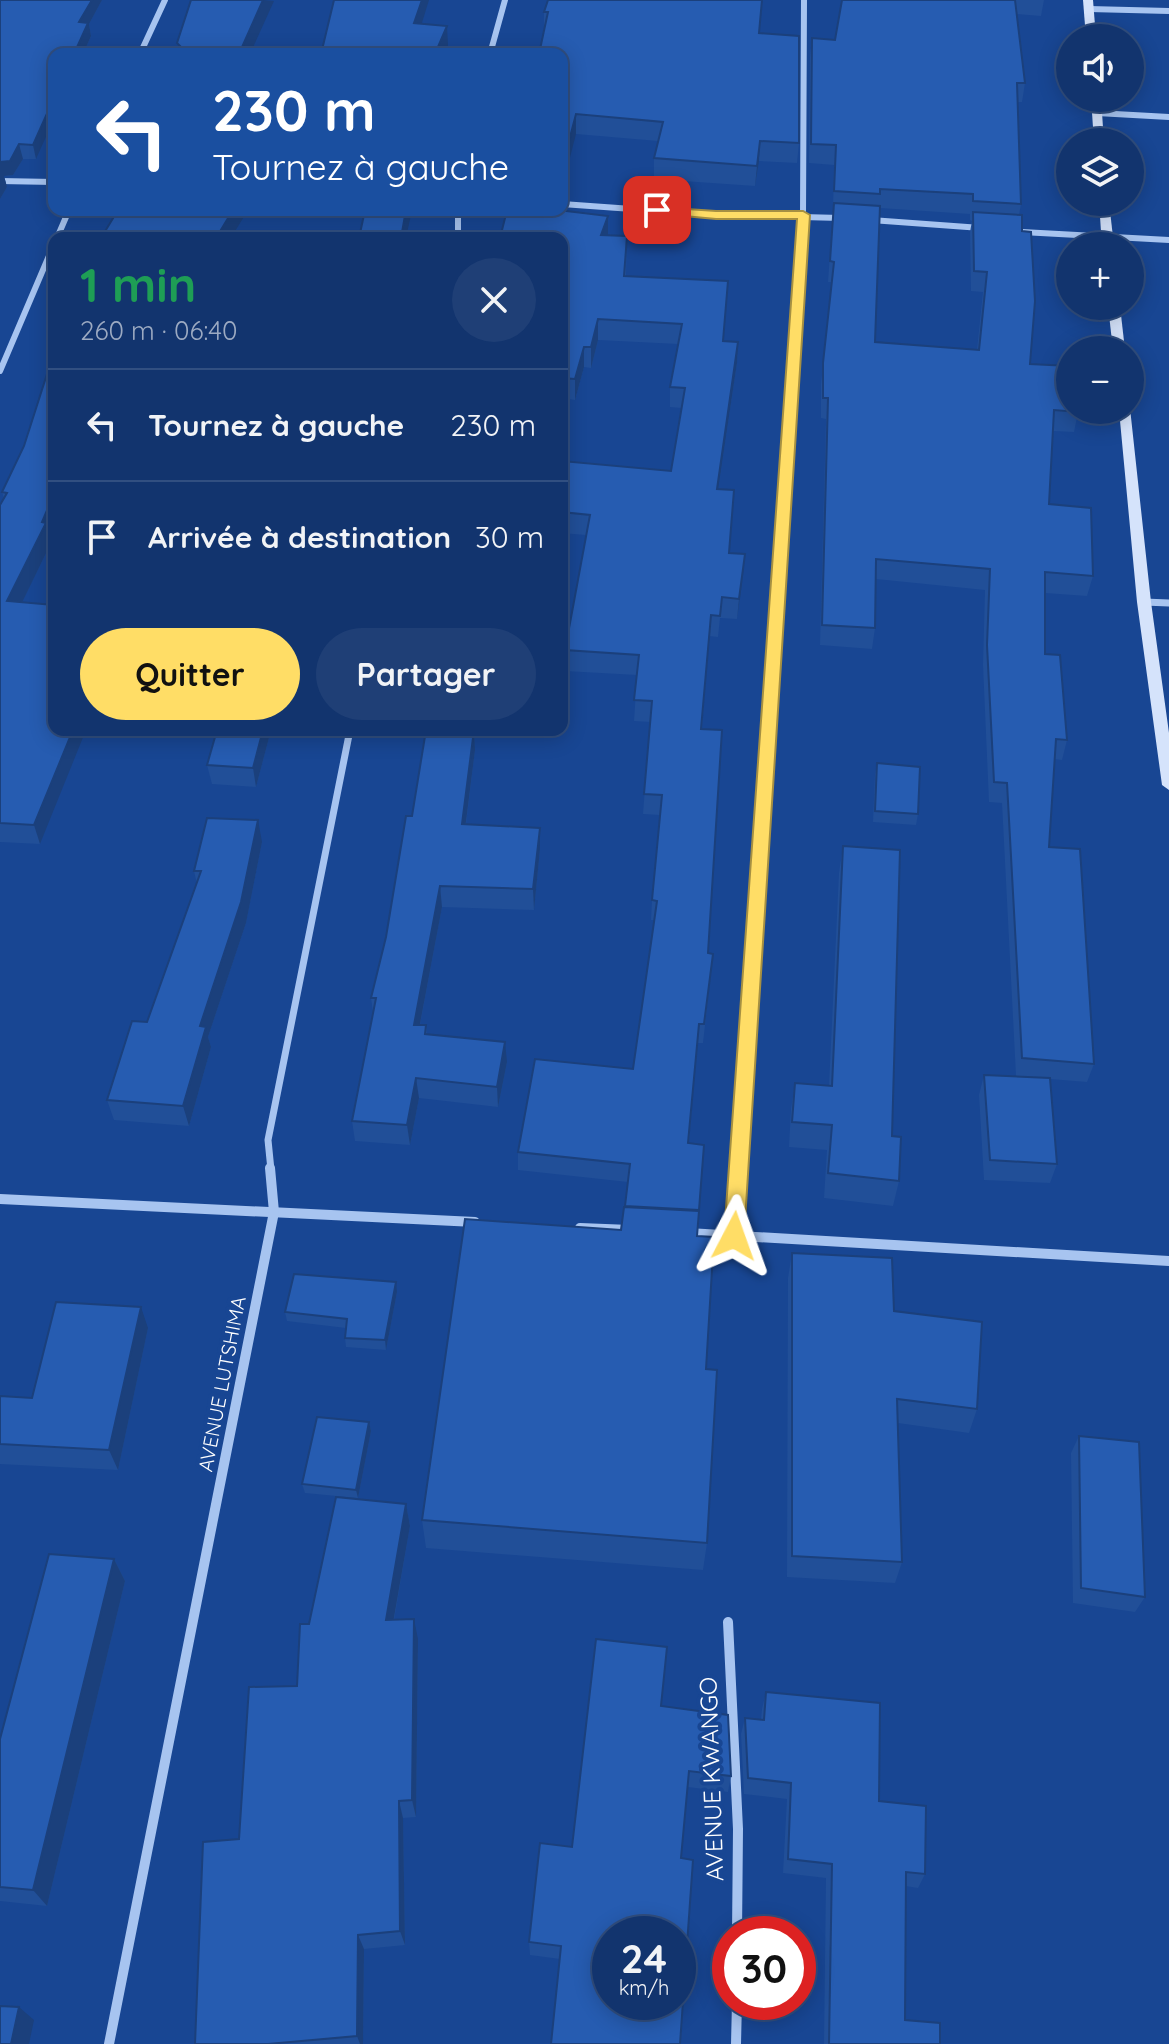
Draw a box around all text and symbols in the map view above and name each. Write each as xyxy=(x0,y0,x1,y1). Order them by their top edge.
map controls xyxy=(1056,24,1144,424)
button: sound xyxy=(1056,24,1144,112)
text: 230 m xyxy=(212,75,376,145)
icon: left xyxy=(80,80,184,184)
button: layers xyxy=(1056,128,1144,216)
text: Tournez à gauche xyxy=(212,144,509,189)
pin xyxy=(623,176,691,244)
icon: arrive xyxy=(635,188,679,232)
button: + xyxy=(1056,232,1144,320)
text: 1 min xyxy=(80,254,196,314)
button: close xyxy=(452,258,536,342)
text: 260 m · 06:40 xyxy=(80,314,237,347)
button: − xyxy=(1056,336,1144,424)
icon: left xyxy=(80,403,124,447)
text: Tournez à gauche xyxy=(148,406,404,444)
text: 230 m xyxy=(450,406,536,444)
icon: arrive xyxy=(80,515,124,559)
text: Arrivée à destination xyxy=(148,518,451,556)
text: 30 m xyxy=(475,518,544,556)
button: Quitter xyxy=(80,628,300,720)
button: Partager xyxy=(316,628,536,720)
position arrow xyxy=(692,1194,776,1278)
street label: AVENUE LUTSHIMA xyxy=(192,1294,251,1474)
street label: AVENUE KWANGO xyxy=(692,1676,730,1882)
speed limit sign: 30 xyxy=(712,1916,816,2020)
text: 24 xyxy=(621,1933,667,1983)
text: km/h xyxy=(619,1975,669,2000)

